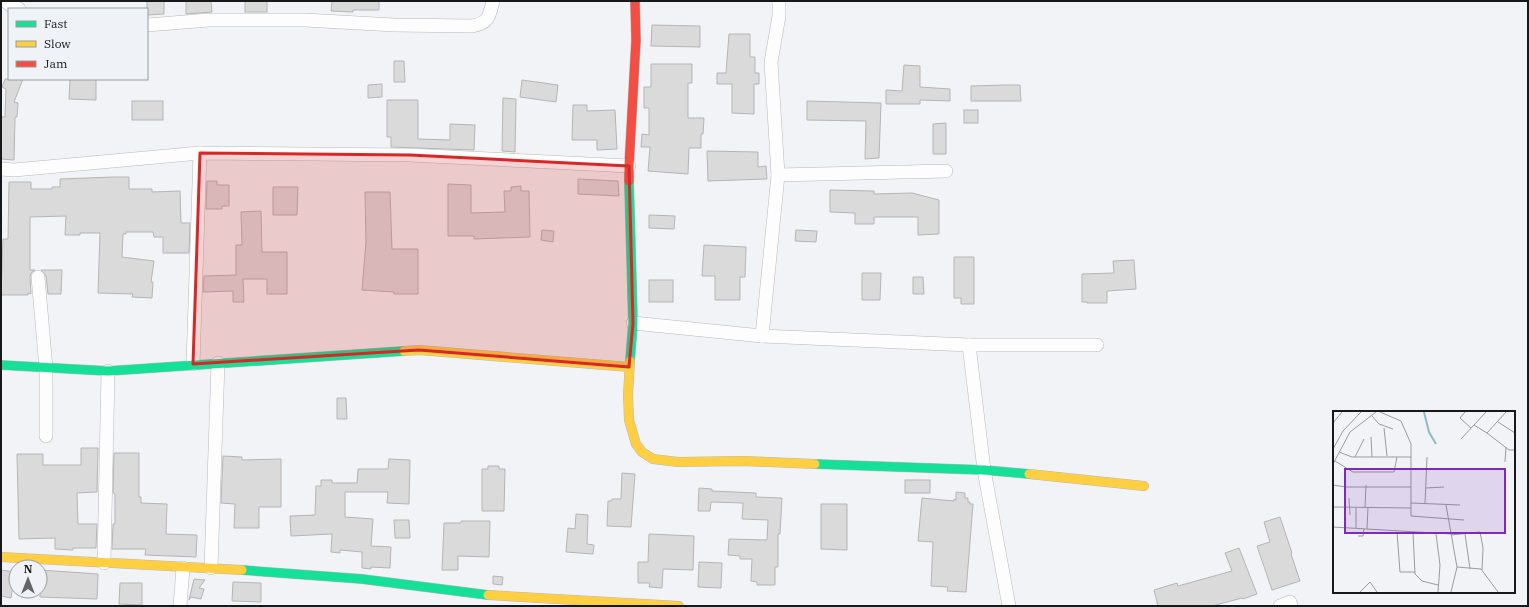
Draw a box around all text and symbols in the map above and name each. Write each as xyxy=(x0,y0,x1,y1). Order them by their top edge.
legend xyxy=(8,8,148,80)
text: Fast xyxy=(44,16,68,31)
text: Slow xyxy=(44,36,71,51)
text: Jam xyxy=(44,56,68,71)
inset map xyxy=(1333,411,1515,593)
north arrow xyxy=(8,559,48,599)
text: N xyxy=(24,562,33,576)

